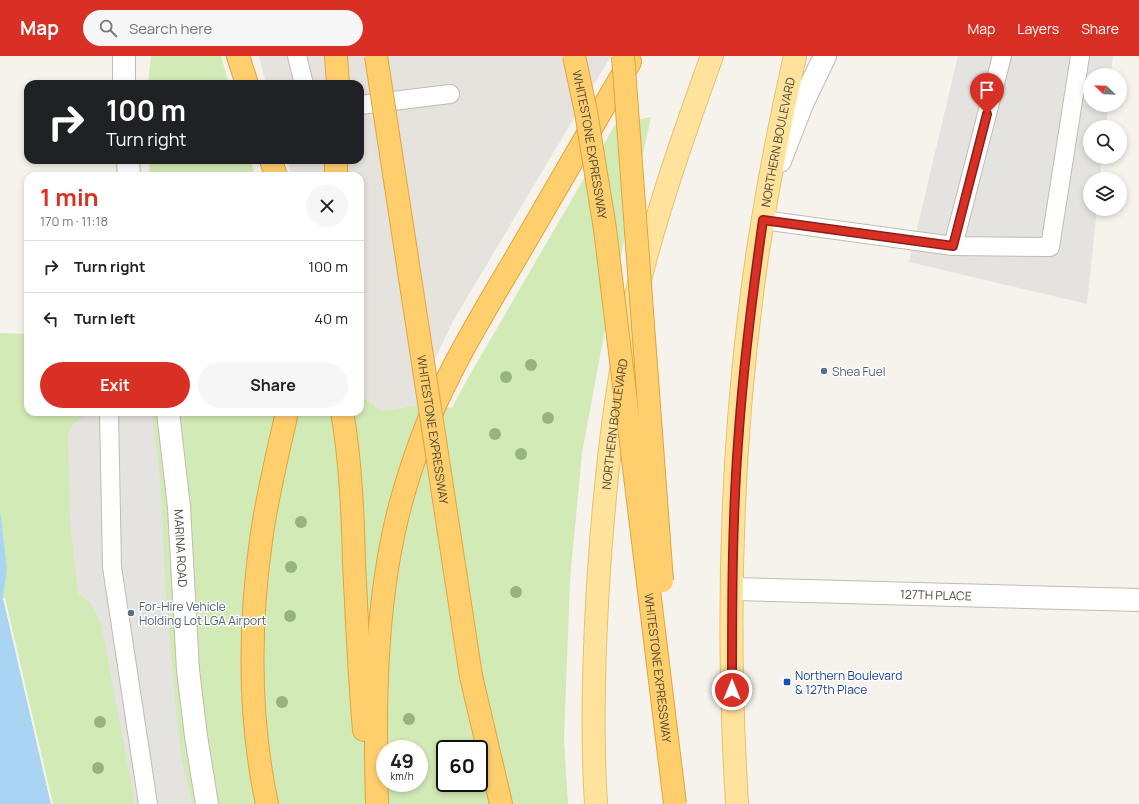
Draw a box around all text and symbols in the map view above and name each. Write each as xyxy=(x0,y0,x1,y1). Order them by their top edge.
search box xyxy=(83,10,363,46)
text: Map xyxy=(20,15,59,41)
icon: search xyxy=(97,17,119,39)
text: Search here xyxy=(129,18,212,39)
text: Map xyxy=(967,19,995,38)
text: Layers xyxy=(1017,19,1059,38)
text: Share xyxy=(1081,19,1119,38)
street label: WHITESTONE EXPRESSWAY xyxy=(569,68,612,220)
north arrow xyxy=(1083,68,1127,112)
map controls xyxy=(1083,68,1127,216)
pin xyxy=(970,73,1004,114)
street label: NORTHERN BOULEVARD xyxy=(757,76,799,208)
icon: arrive xyxy=(976,79,998,101)
text: 100 m xyxy=(106,91,186,129)
icon: right xyxy=(40,96,92,148)
button: search xyxy=(1083,120,1127,164)
text: Turn right xyxy=(106,127,187,151)
button: layers xyxy=(1083,172,1127,216)
text: 1 min xyxy=(40,180,99,213)
button: close xyxy=(306,185,348,227)
text: 170 m · 11:18 xyxy=(40,212,108,230)
icon: right xyxy=(40,256,62,278)
text: Turn right xyxy=(74,256,145,277)
text: 100 m xyxy=(308,256,348,277)
icon: left xyxy=(40,308,62,330)
text: Turn left xyxy=(74,308,136,329)
text: 40 m xyxy=(314,308,348,329)
street label: WHITESTONE EXPRESSWAY xyxy=(413,354,453,506)
street label: NORTHERN BOULEVARD xyxy=(597,357,631,490)
button: Exit xyxy=(40,362,190,408)
button: Share xyxy=(198,362,348,408)
place label: Shea Fuel xyxy=(832,363,885,380)
marker: Shea Fuel xyxy=(819,366,829,376)
street label: MARINA ROAD xyxy=(171,509,192,588)
street label: 127TH PLACE xyxy=(900,585,972,604)
street label: WHITESTONE EXPRESSWAY xyxy=(641,592,676,744)
place label: For-Hire Vehicle Holding Lot LGA Airport xyxy=(139,598,266,629)
marker: For-Hire Vehicle Holding Lot LGA Airport xyxy=(126,608,136,618)
place label: Northern Boulevard & 127th Place xyxy=(795,667,902,698)
position arrow xyxy=(711,669,753,711)
marker: Northern Boulevard & 127th Place xyxy=(782,677,792,687)
speed limit sign: 60 xyxy=(436,740,488,792)
text: 49 xyxy=(390,747,414,774)
text: km/h xyxy=(390,769,414,783)

